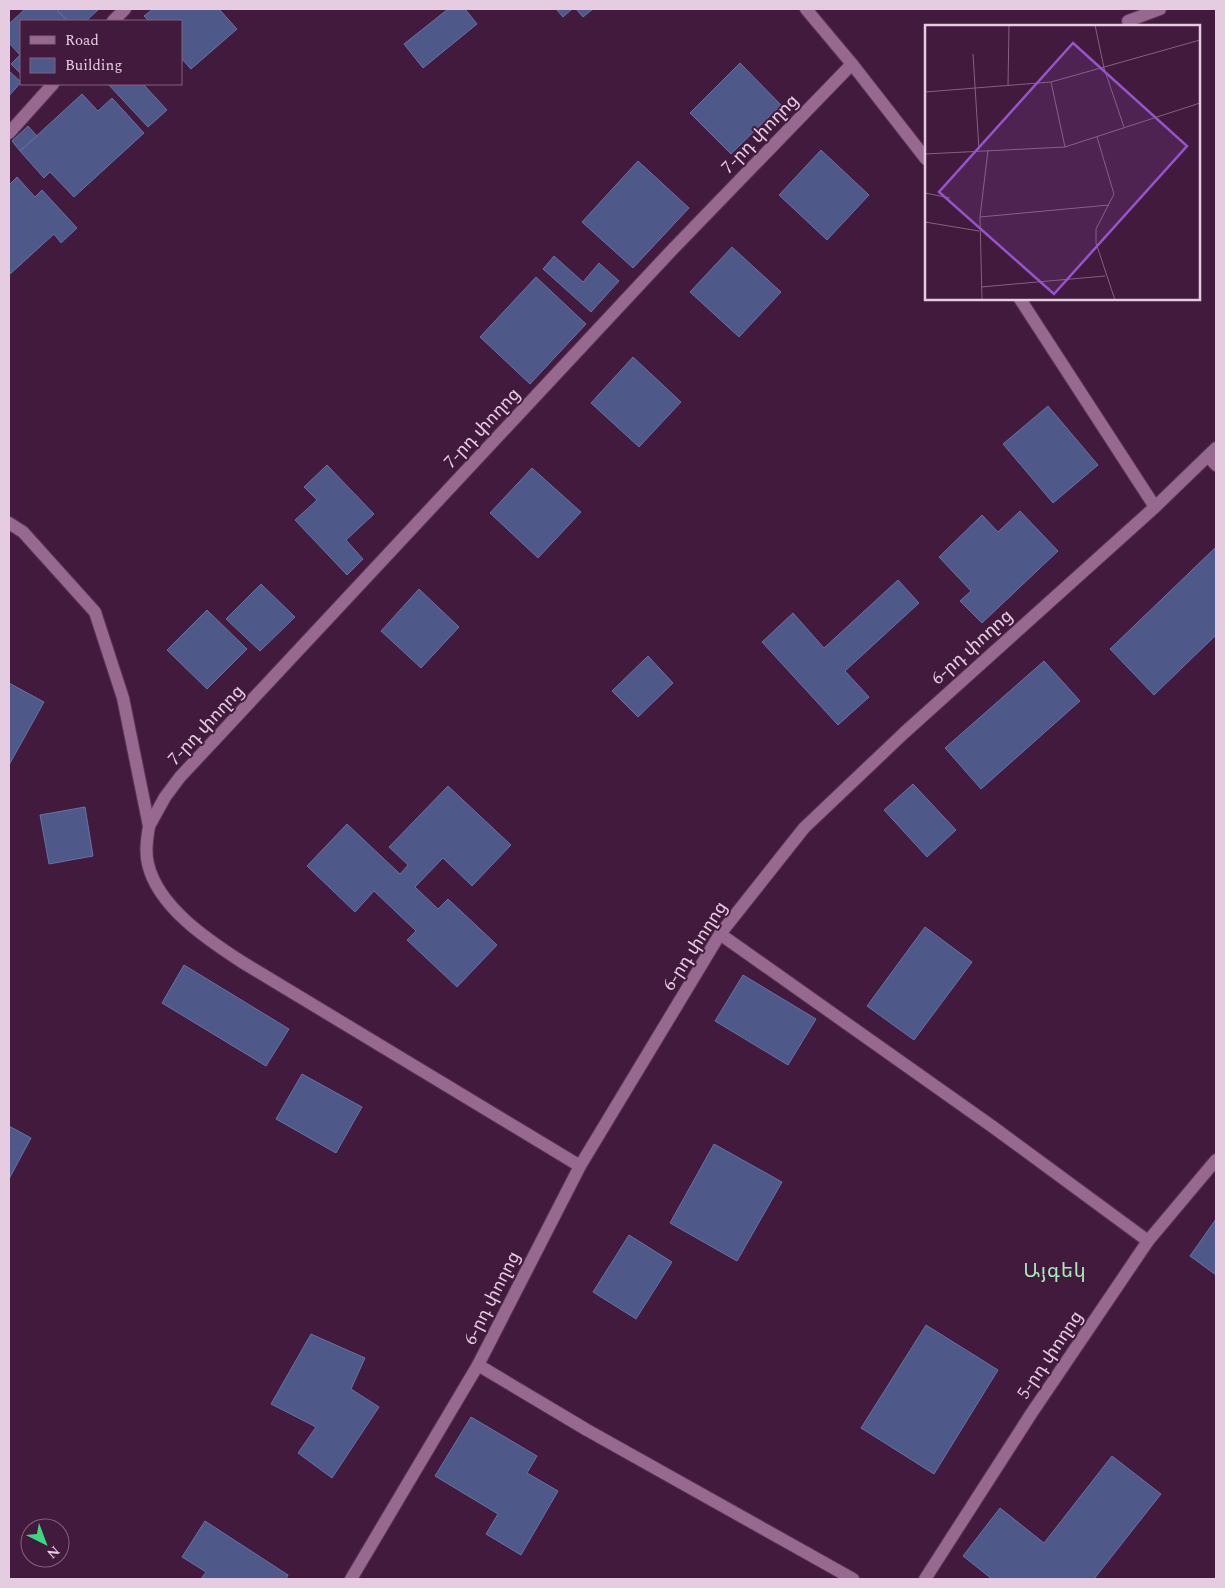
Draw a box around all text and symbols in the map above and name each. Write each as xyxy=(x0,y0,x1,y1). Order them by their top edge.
legend xyxy=(20,20,182,85)
inset map xyxy=(925,25,1200,300)
text: Road xyxy=(65,29,99,52)
text: Building xyxy=(65,54,122,77)
street label: 7-րդ փողոց xyxy=(715,88,805,180)
street label: 7-րդ փողոց xyxy=(437,382,527,474)
street label: 6-րդ փողոց xyxy=(925,603,1019,691)
street label: 7-րդ փողոց xyxy=(161,679,251,771)
street label: 6-րդ փողոց xyxy=(656,896,734,996)
street label: 6-րդ փողոց xyxy=(457,1246,527,1350)
district label: Այգեկ xyxy=(1023,1256,1087,1286)
street label: 5-րդ փողոց xyxy=(1010,1305,1090,1405)
north arrow xyxy=(20,1518,70,1568)
text: N xyxy=(42,1541,65,1564)

